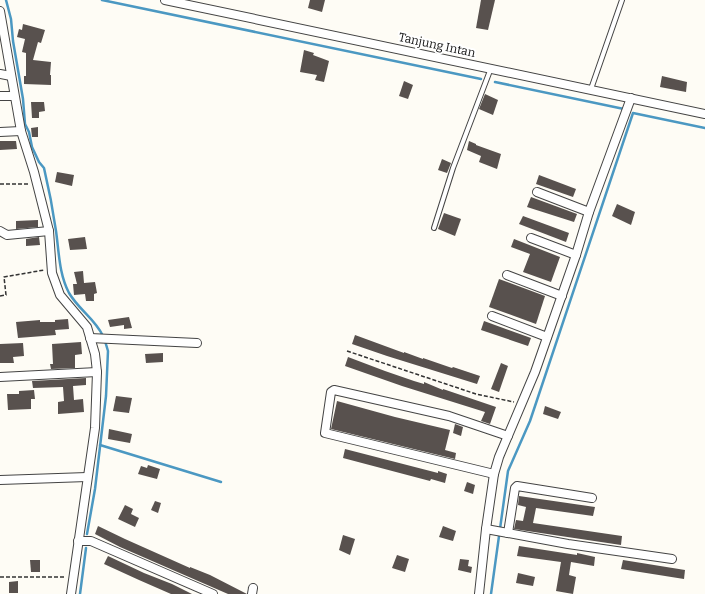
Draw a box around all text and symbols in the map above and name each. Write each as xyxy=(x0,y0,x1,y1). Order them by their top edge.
street label: Tanjung Intan xyxy=(397,30,477,60)

